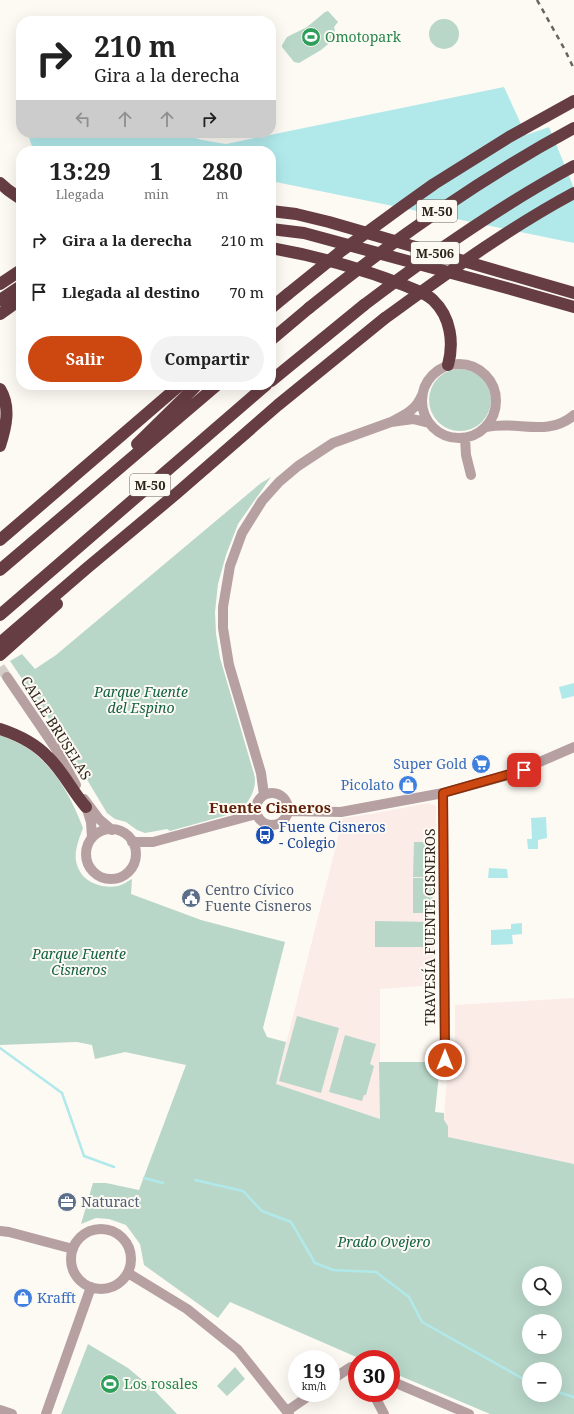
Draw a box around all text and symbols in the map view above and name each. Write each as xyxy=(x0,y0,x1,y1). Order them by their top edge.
sports icon: Omotopark xyxy=(300,26,322,48)
text: 210 m xyxy=(94,27,176,65)
place label: Omotopark xyxy=(325,27,402,46)
icon: right xyxy=(28,32,80,84)
text: Gira a la derecha xyxy=(94,63,240,87)
icon: left xyxy=(72,108,94,130)
icon: ahead xyxy=(114,108,136,130)
icon: ahead xyxy=(156,108,178,130)
icon: right xyxy=(198,108,220,130)
text: 13:29 xyxy=(49,154,111,187)
text: 1 xyxy=(150,154,163,187)
text: 280 xyxy=(202,154,243,187)
text: Llegada xyxy=(56,185,104,203)
text: min xyxy=(144,185,169,203)
text: m xyxy=(216,185,229,203)
road number: M-50 xyxy=(417,200,457,222)
icon: right xyxy=(28,229,50,251)
text: Gira a la derecha xyxy=(62,230,192,250)
text: 210 m xyxy=(221,230,264,250)
road number: M-506 xyxy=(411,242,459,264)
icon: arrive xyxy=(28,281,50,303)
text: Llegada al destino xyxy=(62,282,200,302)
text: 70 m xyxy=(229,282,264,302)
button: Salir xyxy=(28,336,142,382)
button: Compartir xyxy=(150,336,264,382)
road number: M-50 xyxy=(130,474,170,496)
street label: CALLE BRUSELAS xyxy=(17,672,96,783)
park label: Parque Fuente del Espino xyxy=(93,682,188,717)
supermarket icon: Super Gold xyxy=(470,753,492,775)
pin xyxy=(507,753,541,787)
place label: Super Gold xyxy=(393,754,467,773)
icon: arrive xyxy=(513,759,535,781)
shop icon: Picolato xyxy=(397,774,419,796)
place label: Picolato xyxy=(341,775,394,794)
district label: Fuente Cisneros xyxy=(209,797,331,817)
place label: Fuente Cisneros - Colegio xyxy=(279,817,386,852)
bus stop icon: Fuente Cisneros - Colegio xyxy=(254,824,276,846)
street label: TRAVESÍA FUENTE CISNEROS xyxy=(420,828,439,1026)
place label: Centro Cívico Fuente Cisneros xyxy=(205,880,312,915)
public building icon: Centro Cívico Fuente Cisneros xyxy=(180,887,202,909)
park label: Parque Fuente Cisneros xyxy=(31,944,126,979)
position arrow xyxy=(424,1039,466,1081)
office icon: Naturact xyxy=(56,1191,78,1213)
place label: Naturact xyxy=(81,1192,139,1211)
park label: Prado Ovejero xyxy=(337,1232,430,1251)
map controls xyxy=(522,1266,562,1402)
button: search xyxy=(522,1266,562,1306)
shop icon: Krafft xyxy=(12,1287,34,1309)
place label: Krafft xyxy=(37,1288,76,1307)
button: + xyxy=(522,1314,562,1354)
speed limit sign: 30 xyxy=(348,1350,400,1402)
text: 19 xyxy=(303,1357,325,1384)
button: − xyxy=(522,1362,562,1402)
sports icon: Los rosales xyxy=(99,1373,121,1395)
place label: Los rosales xyxy=(124,1374,198,1393)
text: km/h xyxy=(302,1379,326,1393)

